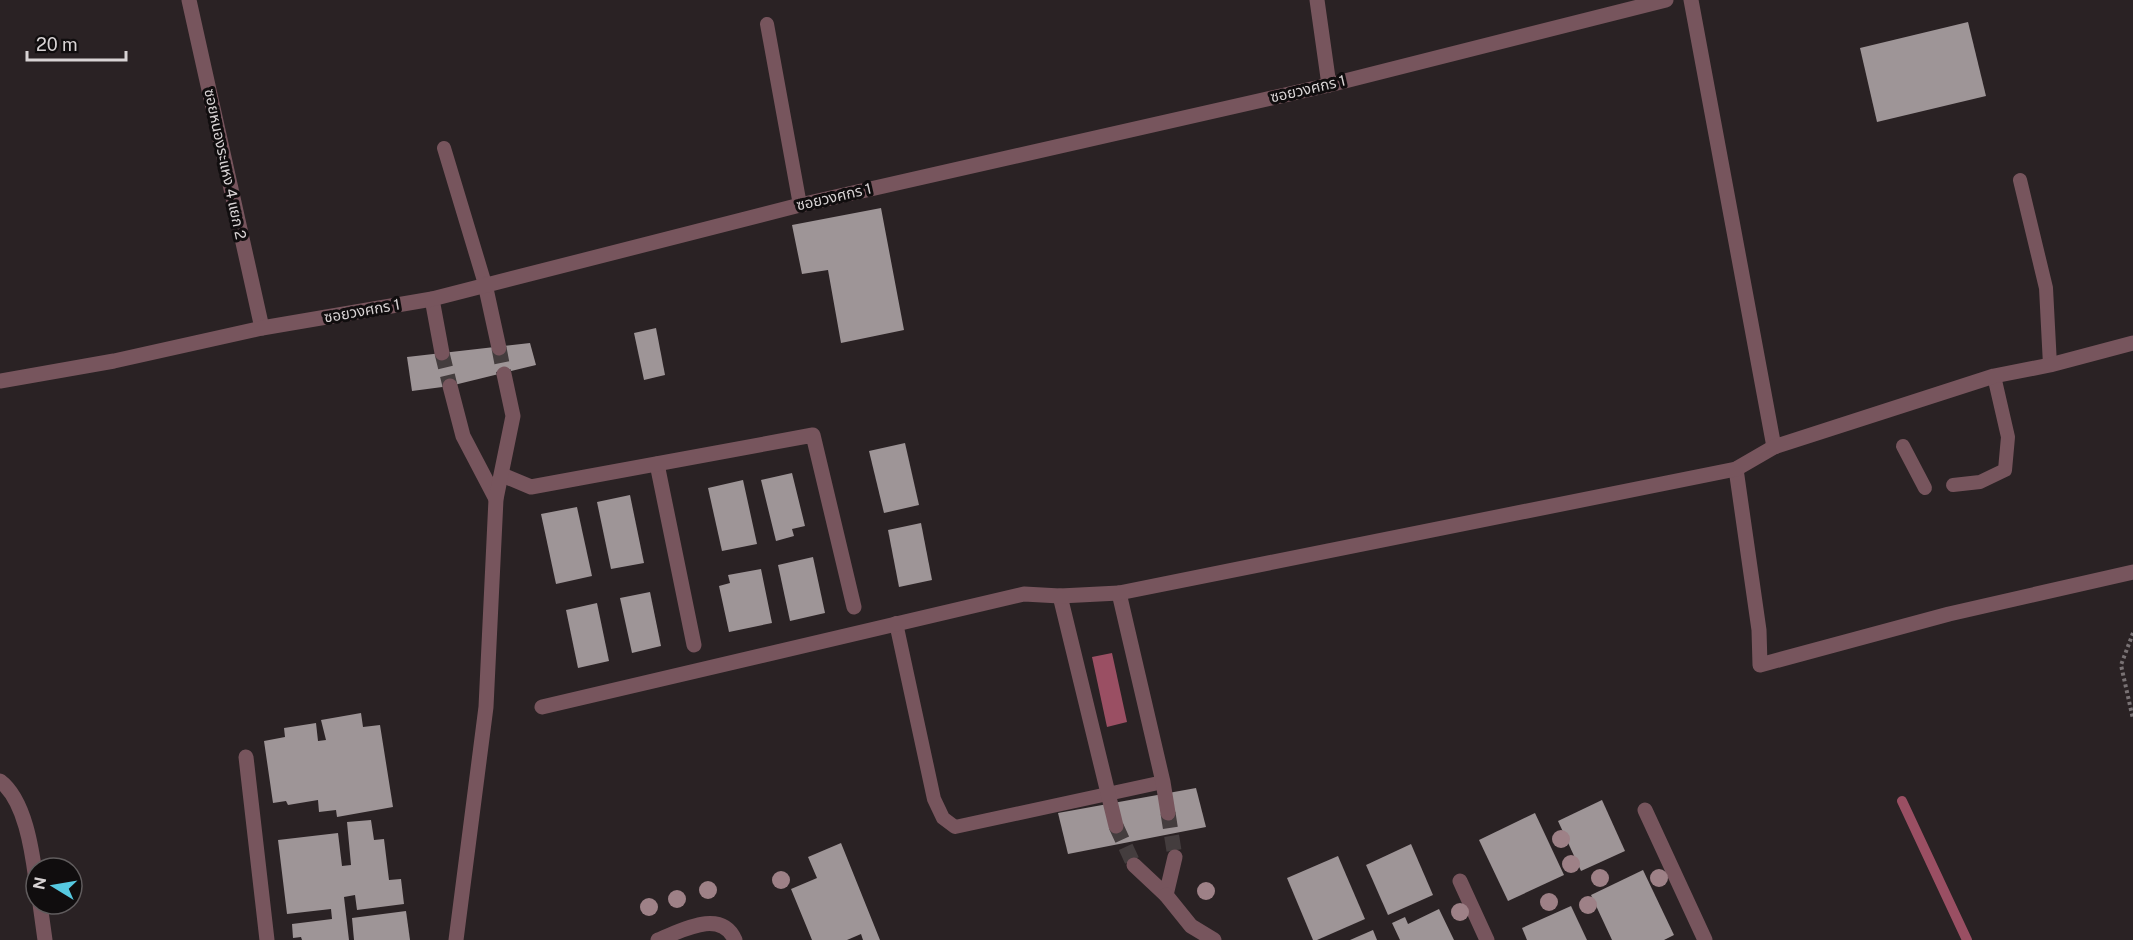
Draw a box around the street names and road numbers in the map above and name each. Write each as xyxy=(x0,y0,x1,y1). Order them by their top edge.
street label: ซอยวงศกร 1 xyxy=(1269,72,1347,105)
street label: ซอยหนองระแหง 4 แยก 2 xyxy=(201,87,250,241)
street label: ซอยวงศกร 1 xyxy=(795,180,873,213)
street label: ซอยวงศกร 1 xyxy=(323,295,401,326)

